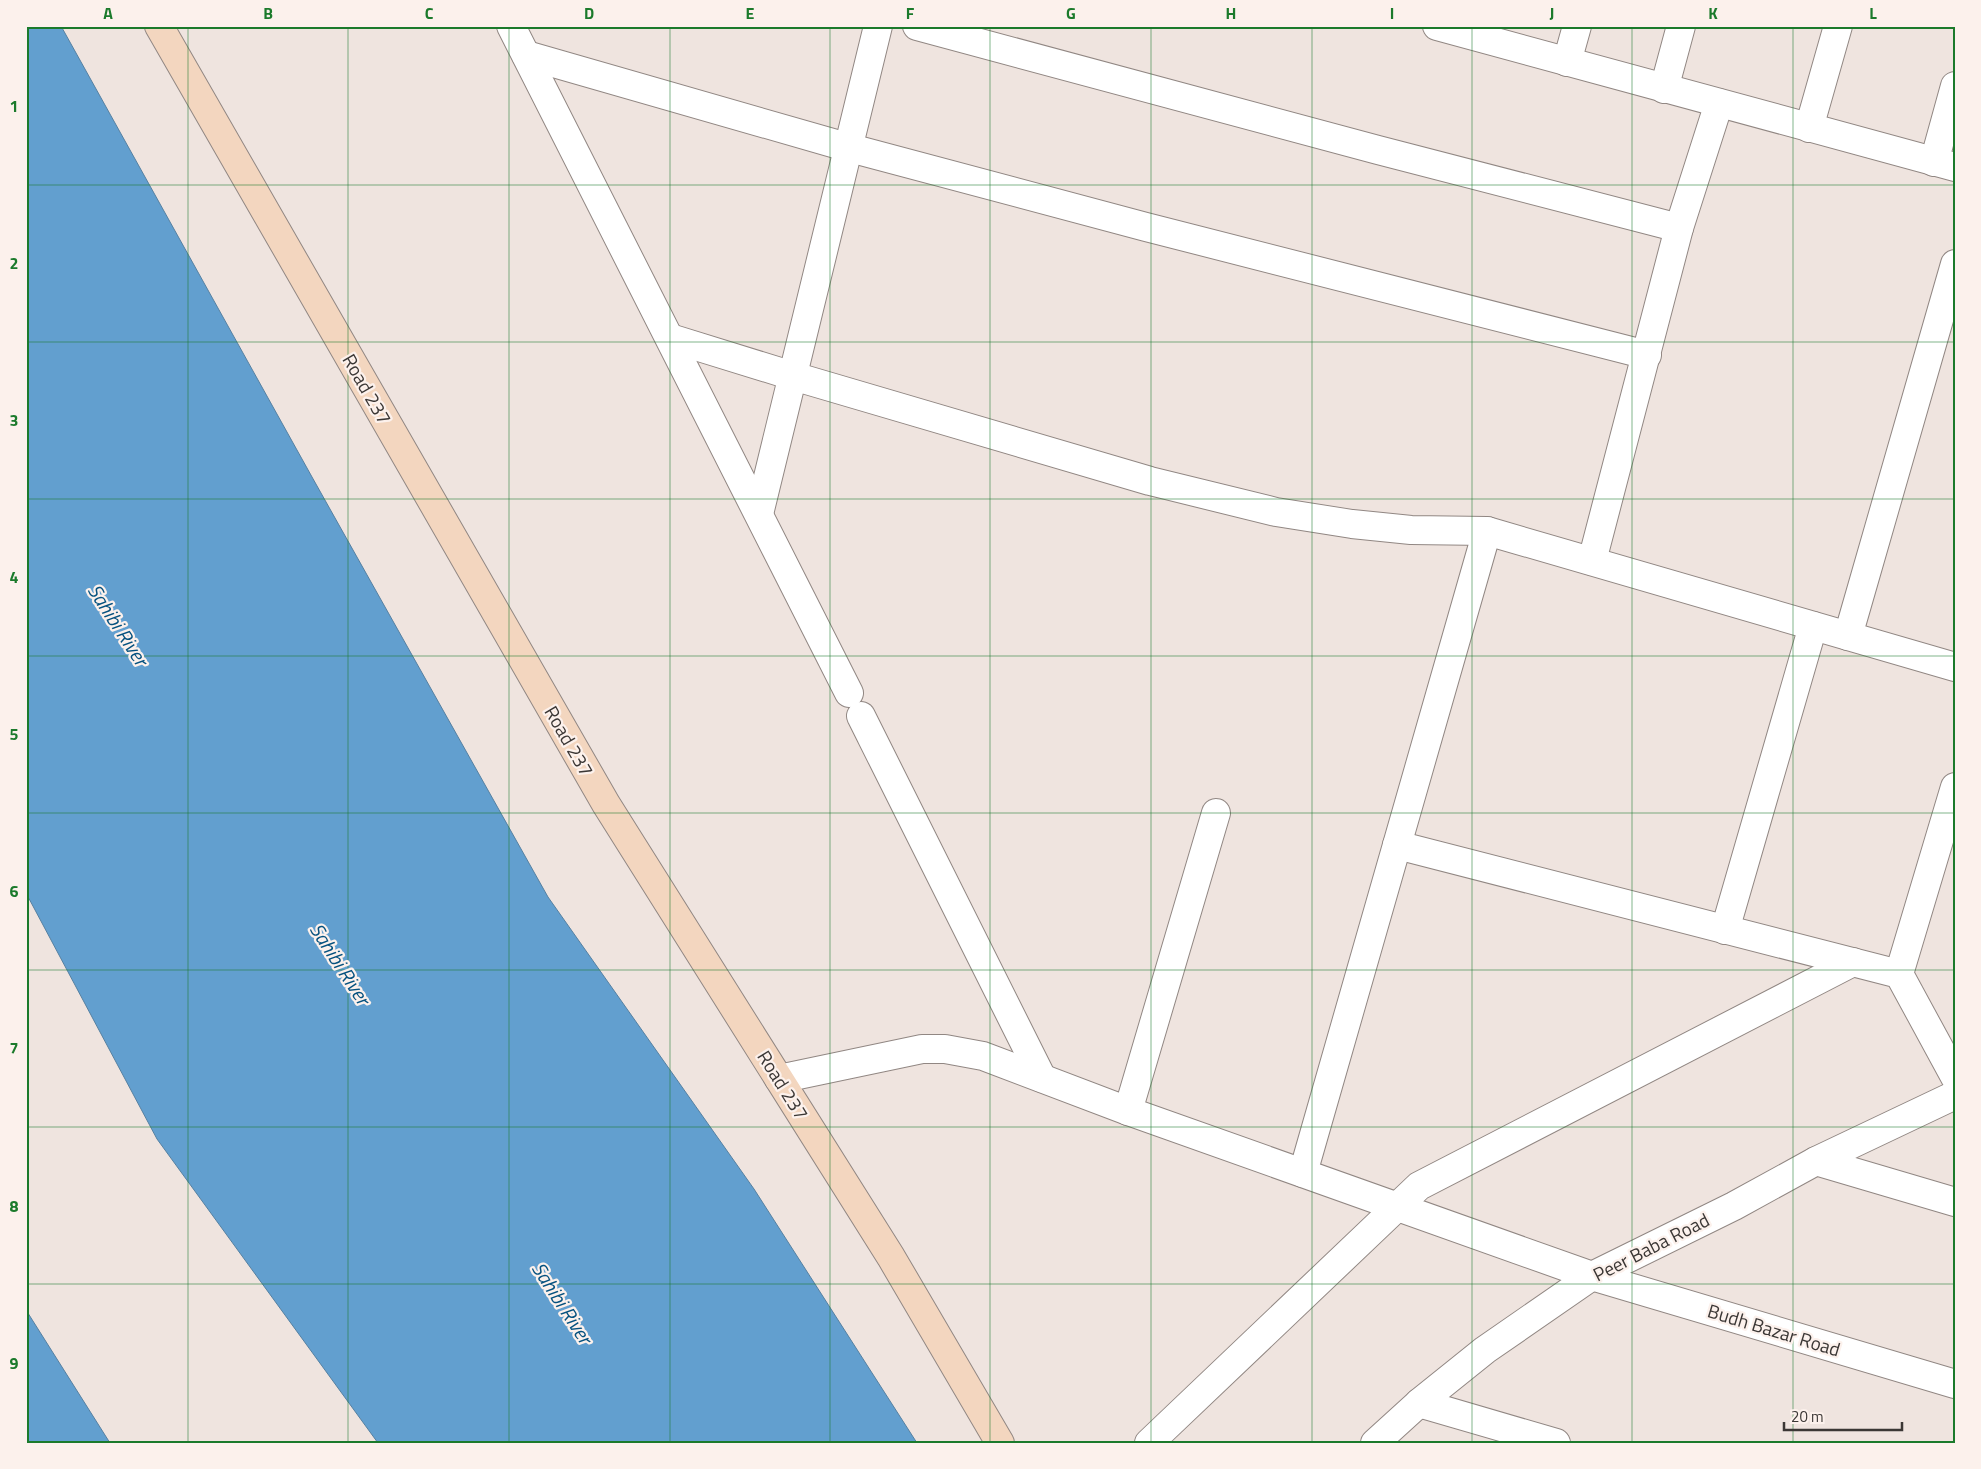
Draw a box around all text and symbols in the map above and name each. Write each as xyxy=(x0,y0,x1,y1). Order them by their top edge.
text: A xyxy=(103,1,113,25)
text: B xyxy=(263,1,273,25)
text: C xyxy=(425,1,434,25)
text: D xyxy=(584,1,594,25)
text: E xyxy=(746,1,755,25)
text: F xyxy=(906,1,915,25)
text: G xyxy=(1066,1,1076,25)
text: H xyxy=(1226,1,1236,25)
text: I xyxy=(1390,1,1394,25)
text: J xyxy=(1550,1,1554,25)
text: K xyxy=(1708,1,1718,25)
text: L xyxy=(1869,1,1877,25)
text: 1 xyxy=(10,94,18,118)
text: 2 xyxy=(10,251,18,275)
street label: Road 237 xyxy=(336,348,399,429)
text: 3 xyxy=(10,408,18,432)
text: 4 xyxy=(10,565,19,589)
water label: Sahibi River xyxy=(80,578,158,674)
street label: Road 237 xyxy=(538,700,601,781)
text: 5 xyxy=(10,722,19,746)
text: 6 xyxy=(10,879,19,903)
water label: Sahibi River xyxy=(302,917,380,1013)
text: 7 xyxy=(10,1036,18,1060)
street label: Road 237 xyxy=(751,1044,816,1125)
text: 8 xyxy=(10,1194,19,1218)
street label: Peer Baba Road xyxy=(1588,1205,1714,1288)
water label: Sahibi River xyxy=(524,1256,602,1352)
street label: Budh Bazar Road xyxy=(1704,1296,1844,1363)
text: 9 xyxy=(10,1351,19,1375)
scale bar xyxy=(1784,1399,1901,1431)
text: 20 m xyxy=(1791,1405,1824,1428)

